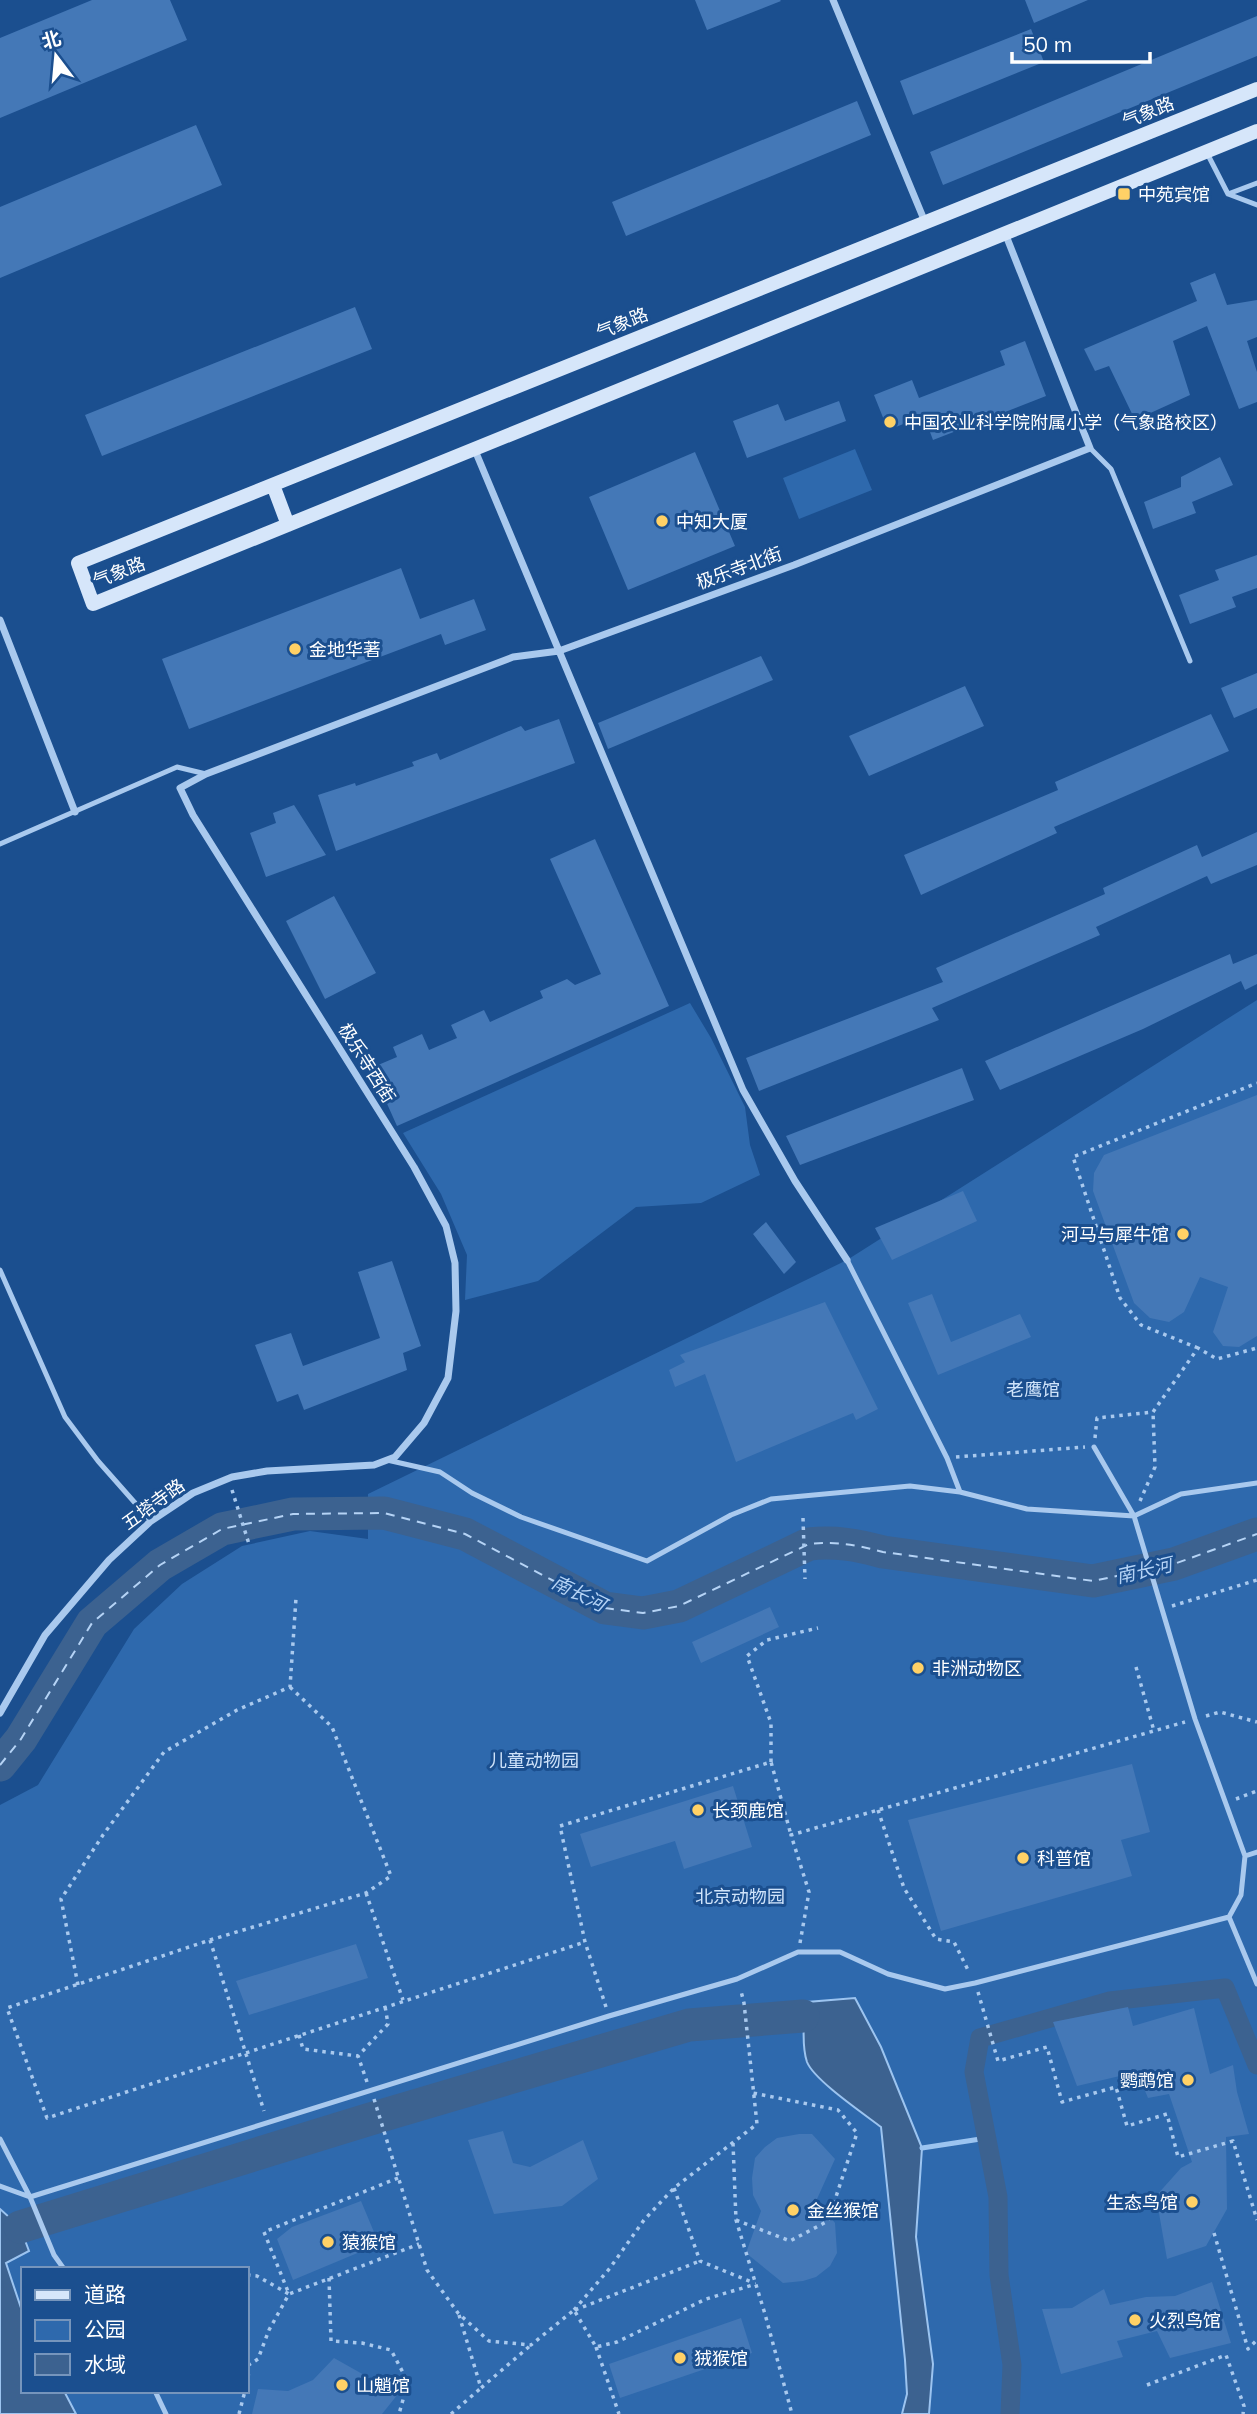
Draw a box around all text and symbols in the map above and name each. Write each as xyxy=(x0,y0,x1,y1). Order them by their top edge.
north arrow xyxy=(21,21,91,91)
scale bar xyxy=(1012,21,1150,65)
text: 北 xyxy=(39,26,64,54)
text: 50 m xyxy=(1023,31,1072,57)
street label: 气象路 xyxy=(1119,91,1177,133)
place label: 中苑宾馆 xyxy=(1138,183,1210,206)
marker: 中苑宾馆 xyxy=(1116,186,1132,202)
street label: 气象路 xyxy=(593,302,651,344)
place label: 中国农业科学院附属小学（气象路校区） xyxy=(904,411,1228,434)
marker: 中国农业科学院附属小学（气象路校区） xyxy=(882,414,898,430)
place label: 中知大厦 xyxy=(676,510,748,533)
marker: 中知大厦 xyxy=(654,513,670,529)
street label: 极乐寺北街 xyxy=(693,542,785,594)
street label: 气象路 xyxy=(90,552,148,592)
place label: 金地华著 xyxy=(309,638,381,661)
marker: 金地华著 xyxy=(287,641,303,657)
street label: 极乐寺西街 xyxy=(333,1019,401,1107)
place label: 河马与犀牛馆 xyxy=(1061,1223,1169,1246)
marker: 河马与犀牛馆 xyxy=(1175,1226,1191,1242)
park label: 老鹰馆 xyxy=(1006,1378,1060,1401)
street label: 五塔寺路 xyxy=(117,1474,189,1534)
water label: 南长河 xyxy=(1114,1551,1178,1588)
water label: 南长河 xyxy=(548,1570,613,1618)
place label: 非洲动物区 xyxy=(932,1657,1022,1680)
marker: 非洲动物区 xyxy=(910,1660,926,1676)
park label: 儿童动物园 xyxy=(489,1749,579,1772)
place label: 长颈鹿馆 xyxy=(712,1799,784,1822)
marker: 长颈鹿馆 xyxy=(690,1802,706,1818)
place label: 科普馆 xyxy=(1037,1847,1091,1870)
marker: 科普馆 xyxy=(1015,1850,1031,1866)
park label: 北京动物园 xyxy=(695,1885,785,1908)
place label: 鹦鹉馆 xyxy=(1120,2069,1174,2092)
marker: 鹦鹉馆 xyxy=(1180,2072,1196,2088)
place label: 生态鸟馆 xyxy=(1106,2191,1178,2214)
marker: 生态鸟馆 xyxy=(1184,2194,1200,2210)
place label: 金丝猴馆 xyxy=(807,2199,879,2222)
marker: 金丝猴馆 xyxy=(785,2202,801,2218)
place label: 猿猴馆 xyxy=(342,2231,396,2254)
marker: 猿猴馆 xyxy=(320,2234,336,2250)
legend xyxy=(21,2267,248,2393)
text: 道路 xyxy=(84,2281,126,2307)
place label: 火烈鸟馆 xyxy=(1149,2309,1221,2332)
marker: 火烈鸟馆 xyxy=(1127,2312,1143,2328)
text: 公园 xyxy=(84,2316,126,2342)
place label: 狨猴馆 xyxy=(694,2347,748,2370)
marker: 狨猴馆 xyxy=(672,2350,688,2366)
text: 水域 xyxy=(84,2351,126,2377)
place label: 山魈馆 xyxy=(356,2374,410,2397)
marker: 山魈馆 xyxy=(334,2377,350,2393)

